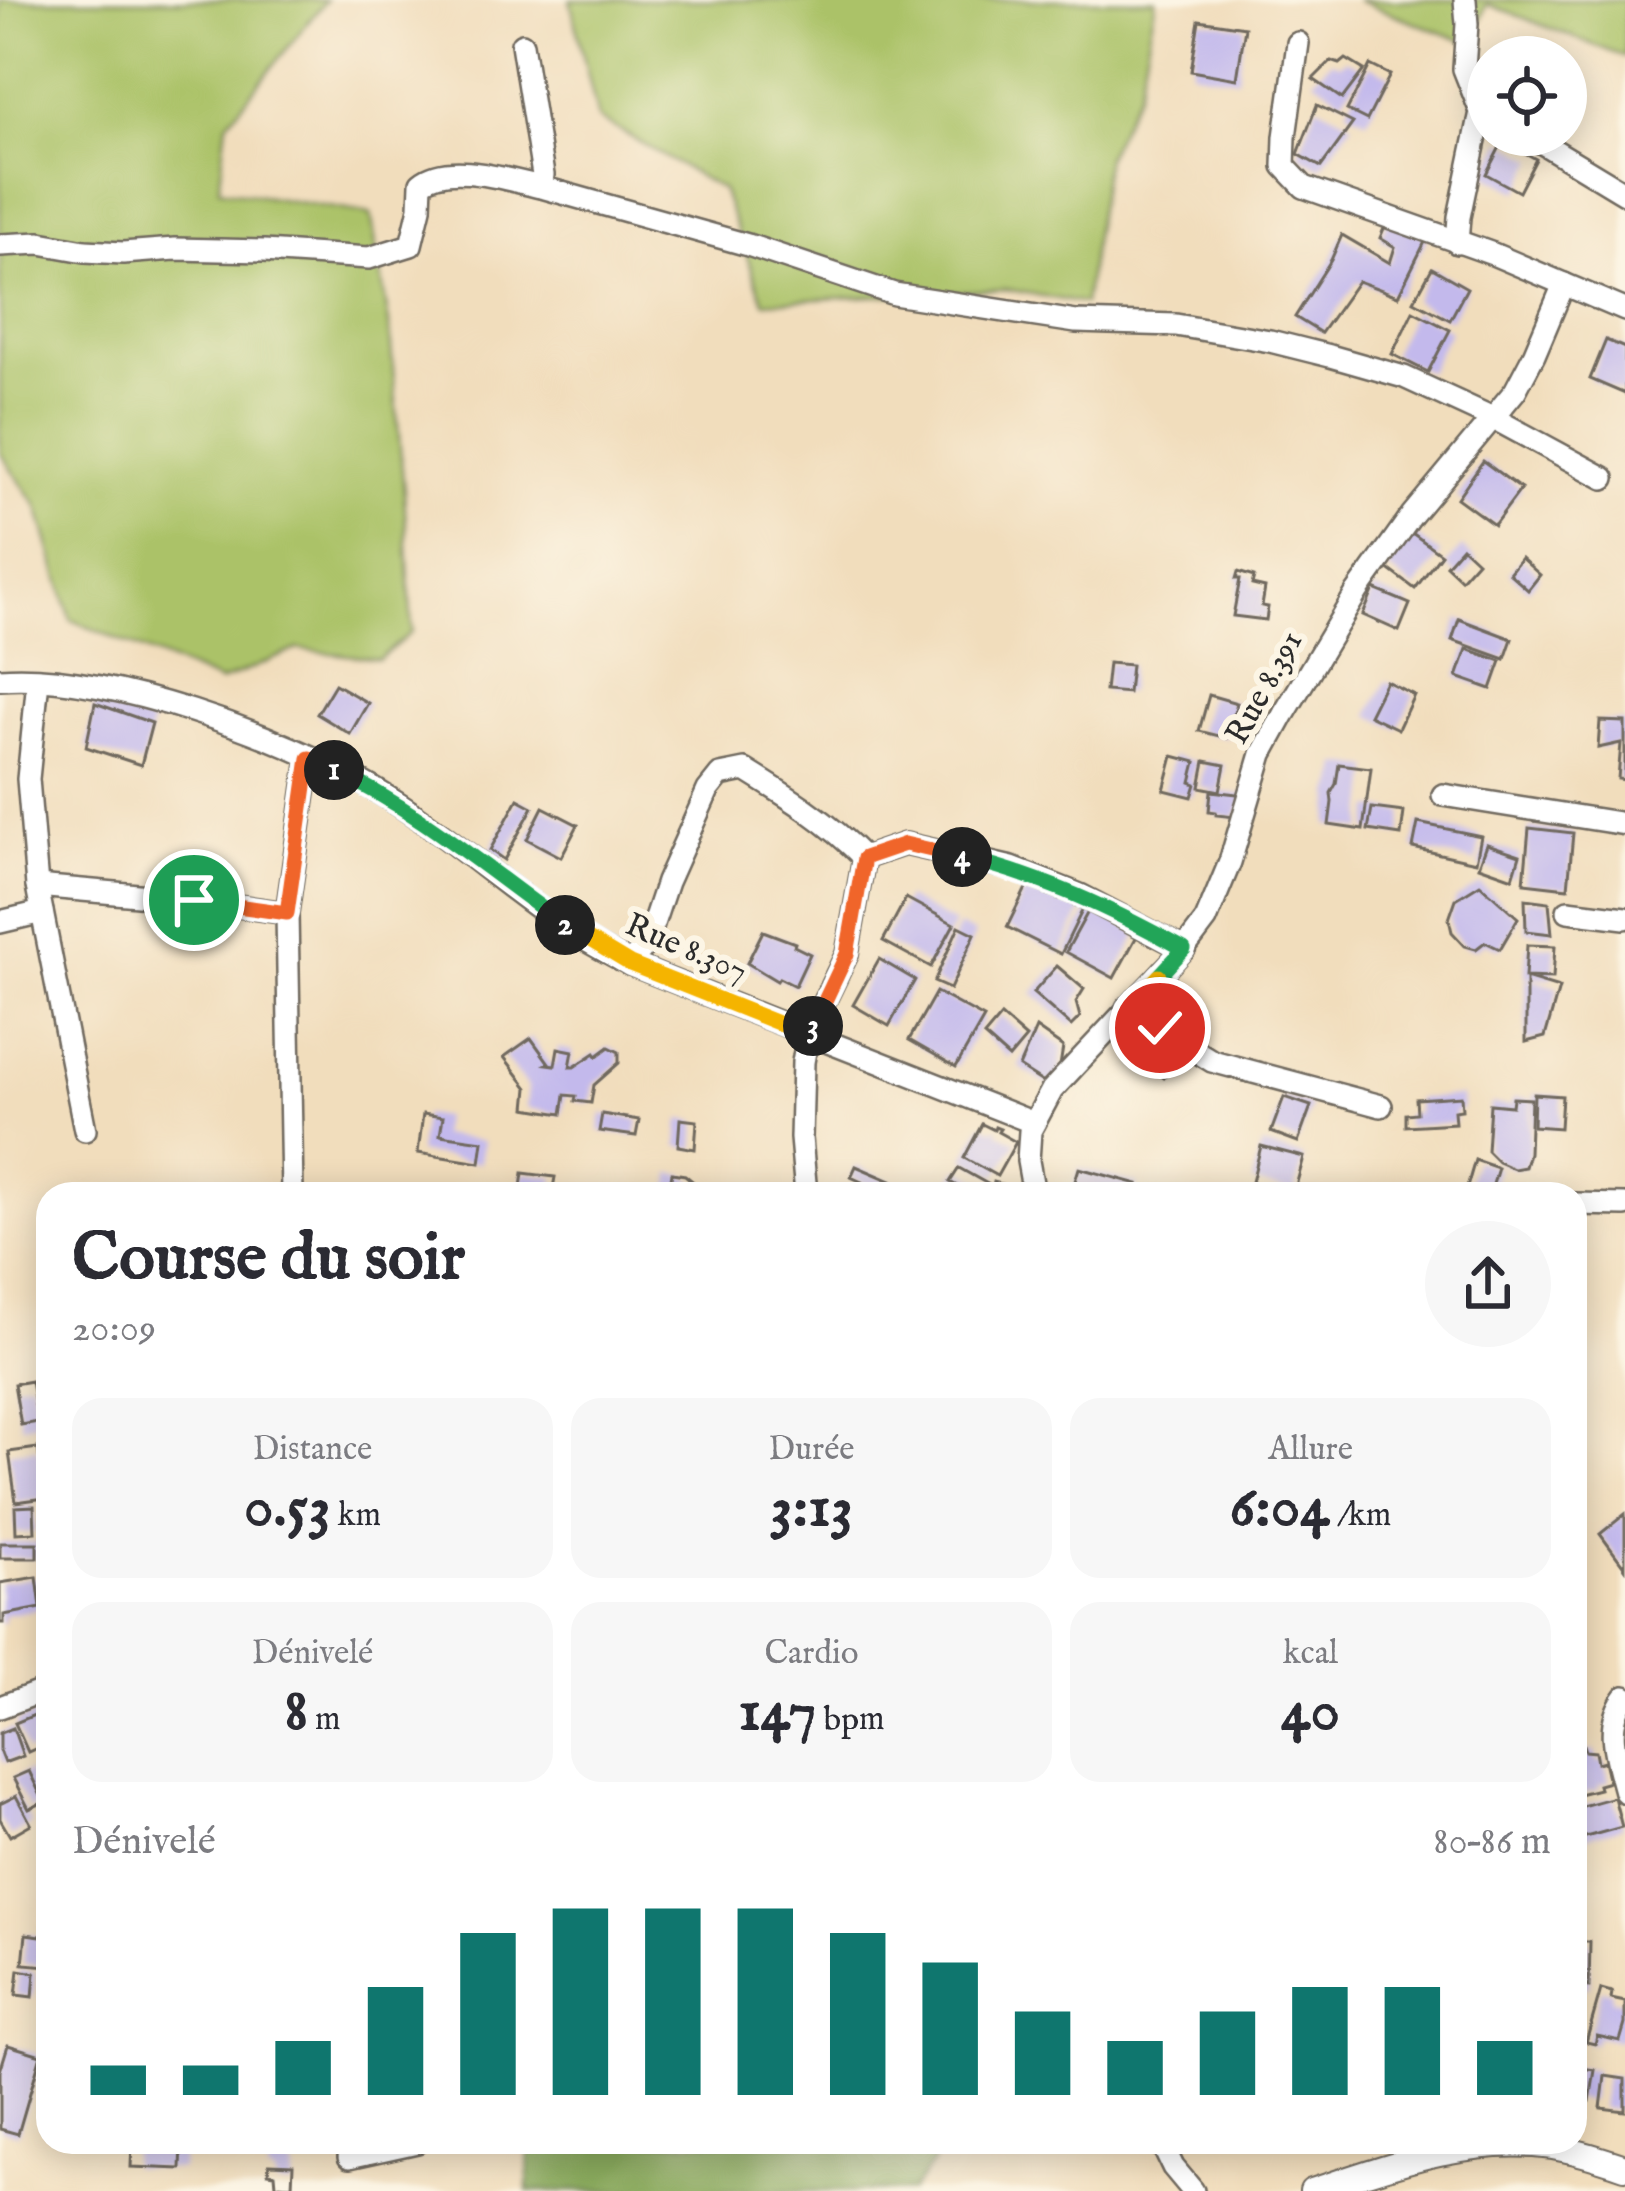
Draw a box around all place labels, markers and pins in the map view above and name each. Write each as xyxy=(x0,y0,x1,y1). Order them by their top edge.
pin: 1 xyxy=(304,740,364,800)
pin: 4 xyxy=(932,827,992,887)
pin xyxy=(143,849,245,951)
pin: 2 xyxy=(535,895,595,955)
pin xyxy=(1109,977,1211,1079)
pin: 3 xyxy=(783,996,843,1056)

